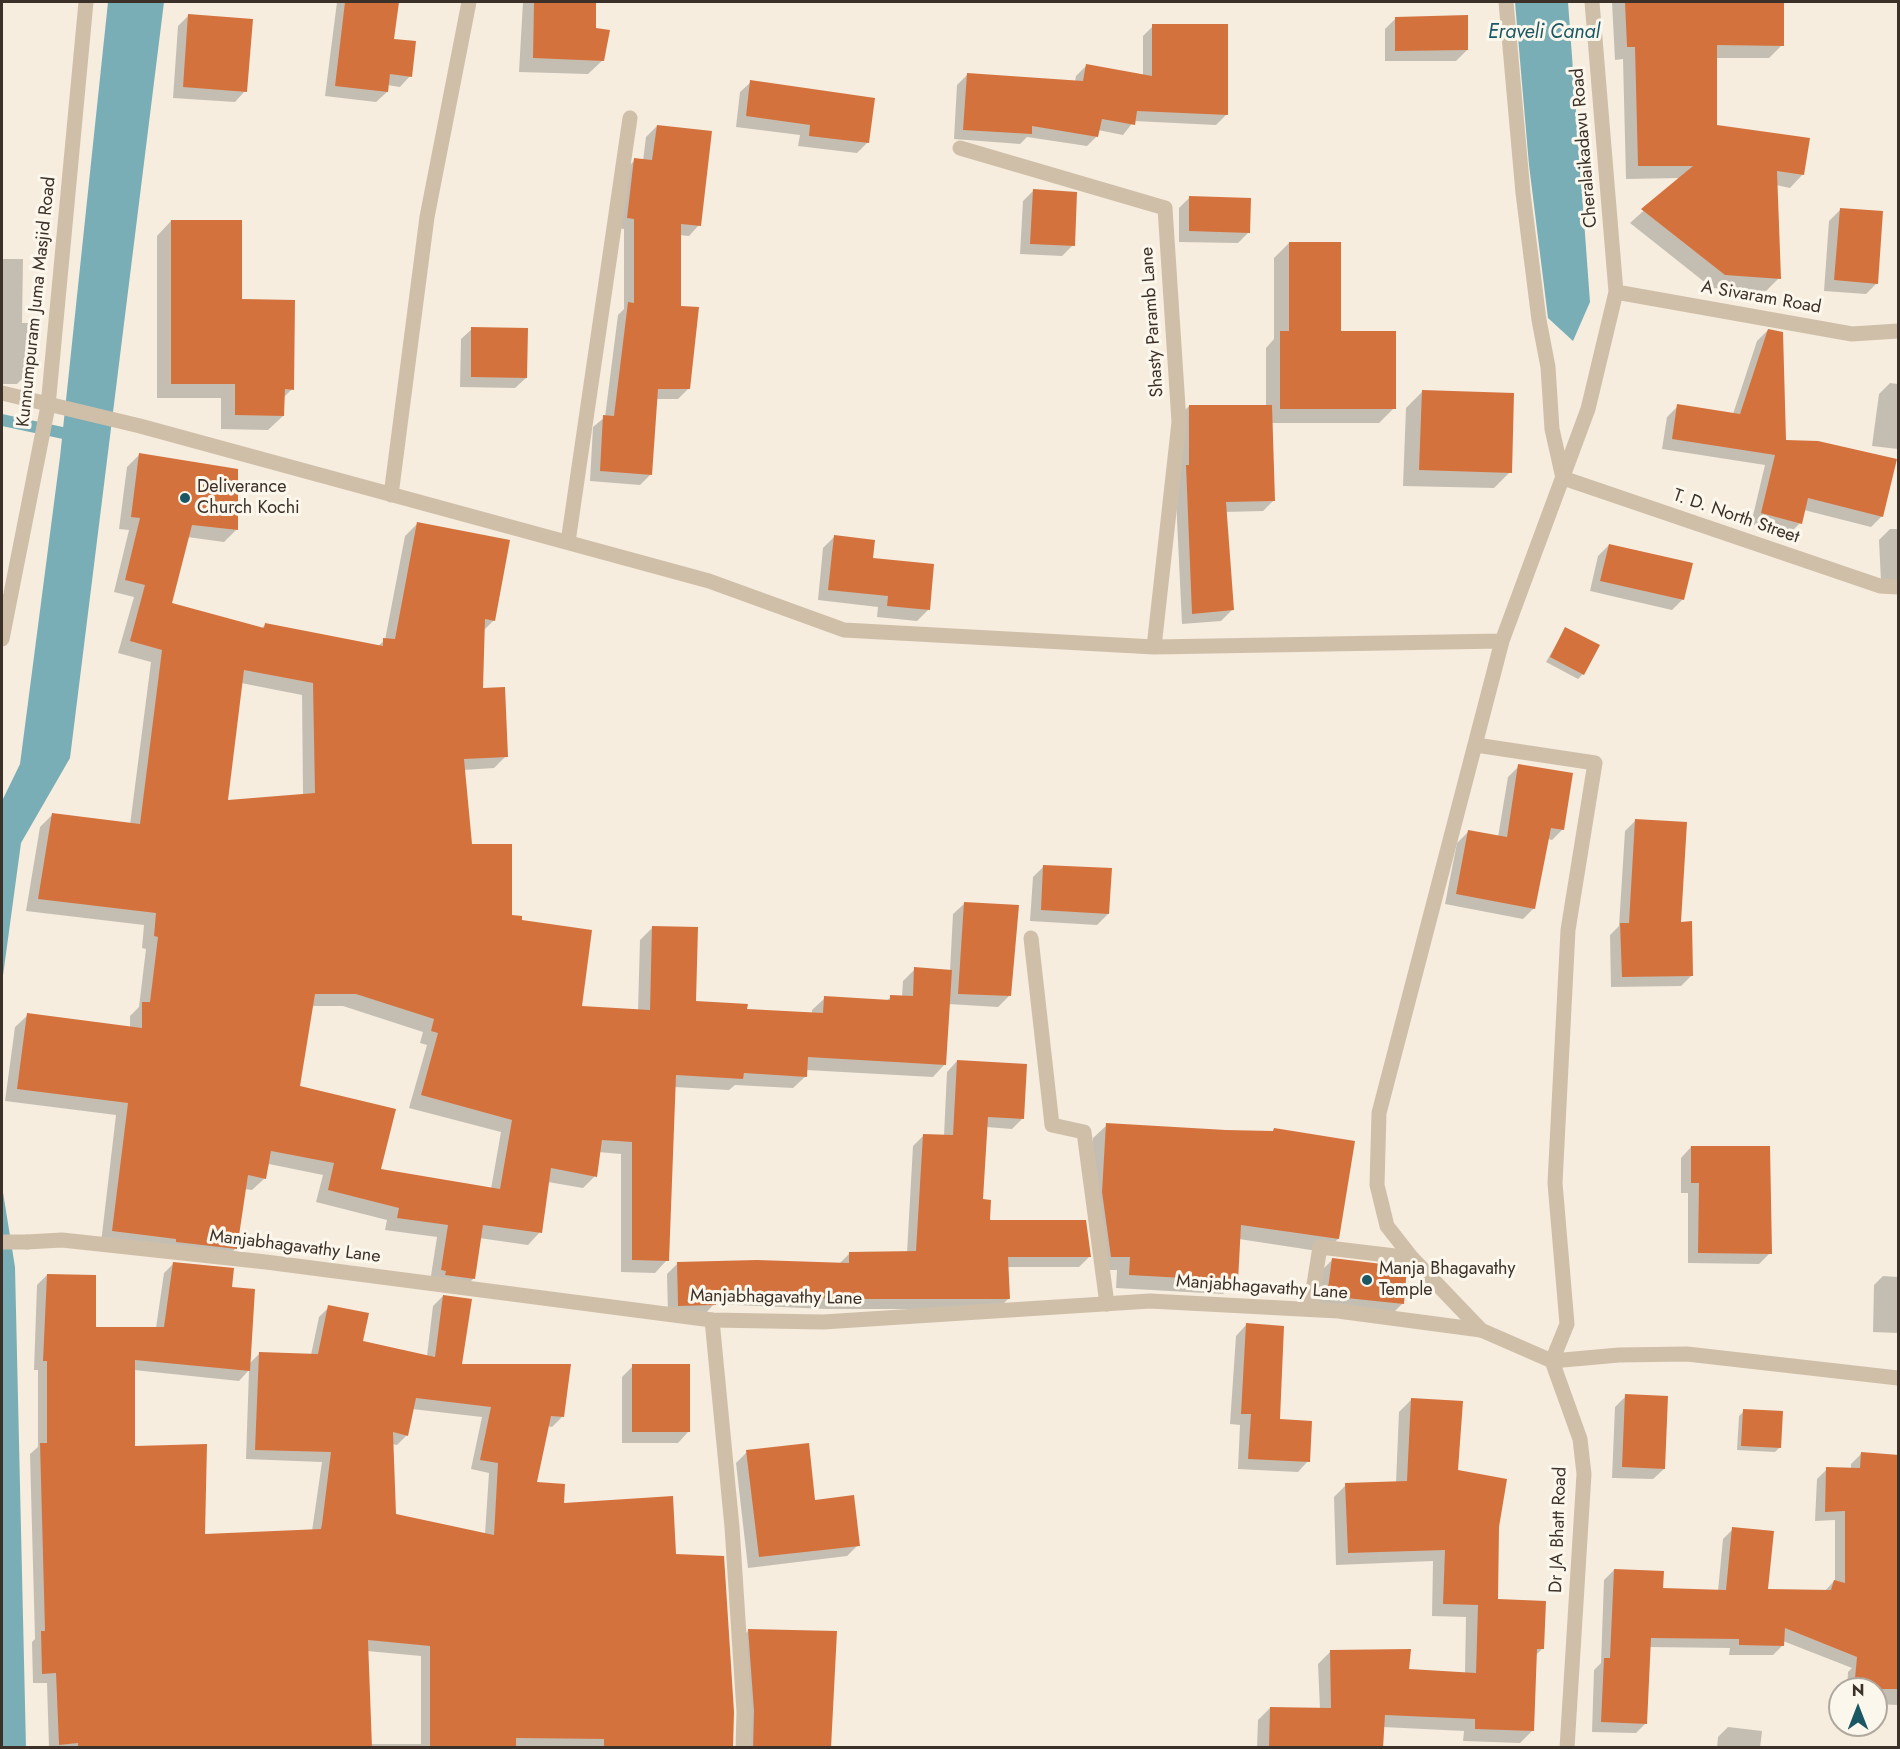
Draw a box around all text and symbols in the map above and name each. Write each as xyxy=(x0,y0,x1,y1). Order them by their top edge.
water label: Eraveli Canal xyxy=(1488,21,1600,45)
street label: Cheralaikadavu Road xyxy=(1567,67,1603,229)
street label: Kunnumpuram Juma Masjid Road xyxy=(13,176,61,428)
street label: Shasty Paramb Lane xyxy=(1137,246,1169,398)
street label: A Sivaram Road xyxy=(1699,277,1823,319)
place label: Deliverance Church Kochi xyxy=(197,477,300,520)
street label: T. D. North Street xyxy=(1670,485,1802,549)
marker: Deliverance Church Kochi xyxy=(178,491,192,505)
street label: Manjabhagavathy Lane xyxy=(208,1226,382,1268)
place label: Manja Bhagavathy Temple xyxy=(1379,1259,1515,1302)
street label: Manjabhagavathy Lane xyxy=(1175,1271,1349,1305)
marker: Manja Bhagavathy Temple xyxy=(1360,1273,1374,1287)
street label: Manjabhagavathy Lane xyxy=(690,1286,862,1310)
street label: Dr JA Bhatt Road xyxy=(1546,1466,1572,1594)
north arrow xyxy=(1828,1677,1888,1737)
text: N xyxy=(1852,1679,1864,1702)

